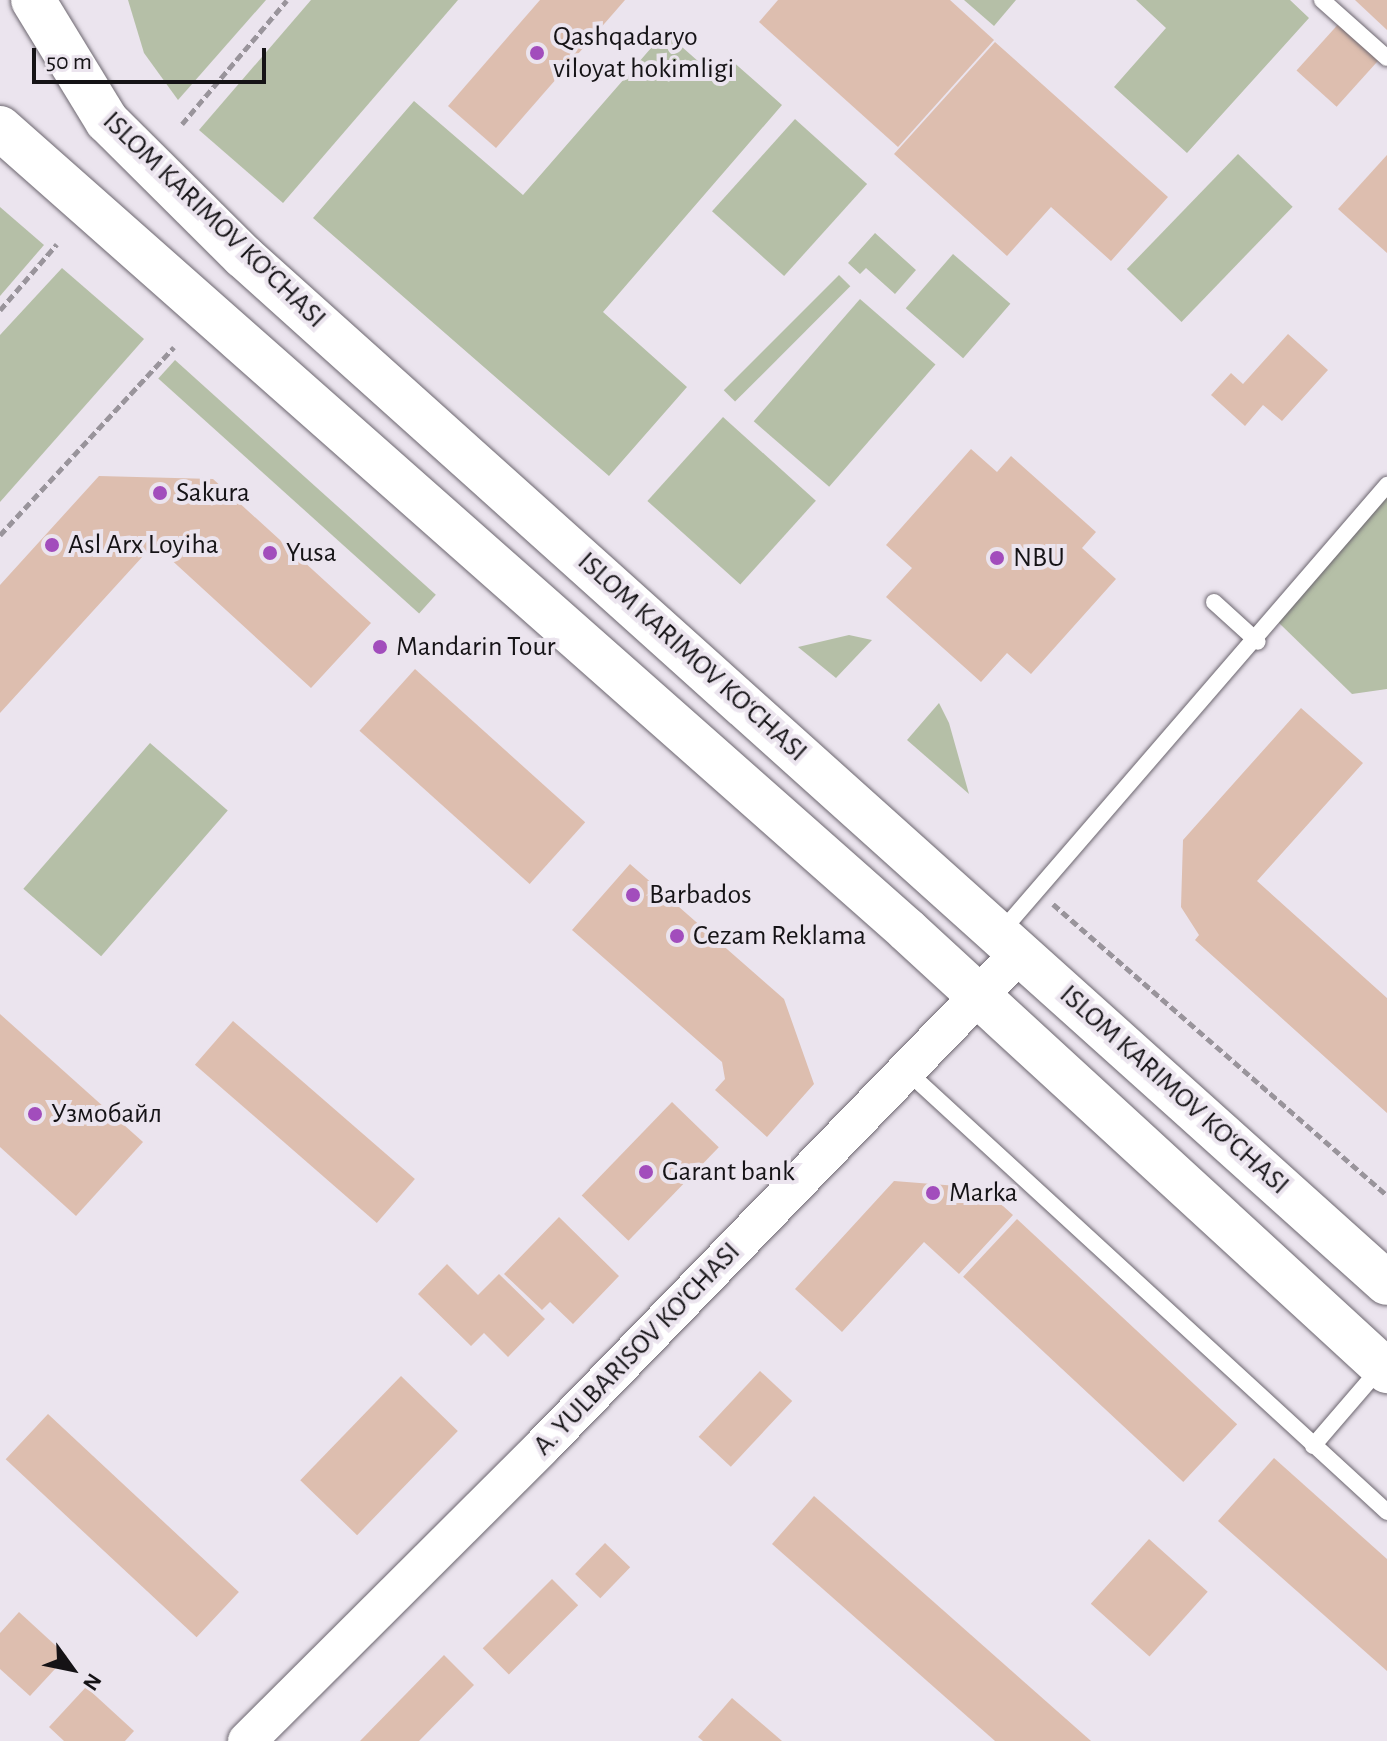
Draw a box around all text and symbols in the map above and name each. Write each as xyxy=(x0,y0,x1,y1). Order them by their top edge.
place label: Qashqadaryo viloyat hokimligi xyxy=(553,20,734,86)
scale bar xyxy=(36,32,270,82)
marker: Qashqadaryo viloyat hokimligi xyxy=(528,44,546,62)
text: 50 m xyxy=(46,50,92,74)
street label: ISLOM KARIMOV KO‘CHASI xyxy=(95,105,333,335)
place label: Sakura xyxy=(176,476,250,510)
marker: Sakura xyxy=(151,484,169,502)
place label: Asl Arx Loyiha xyxy=(68,528,219,562)
marker: Asl Arx Loyiha xyxy=(43,536,61,554)
place label: Yusa xyxy=(286,536,337,570)
place label: NBU xyxy=(1013,541,1065,575)
marker: Yusa xyxy=(261,544,279,562)
street label: ISLOM KARIMOV KO‘CHASI xyxy=(570,545,814,769)
marker: NBU xyxy=(988,549,1006,567)
place label: Mandarin Tour xyxy=(396,630,556,664)
marker: Mandarin Tour xyxy=(371,638,389,656)
place label: Barbados xyxy=(649,878,752,912)
marker: Barbados xyxy=(624,886,642,904)
place label: Cezam Reklama xyxy=(693,919,866,953)
marker: Cezam Reklama xyxy=(668,927,686,945)
street label: ISLOM KARIMOV KO‘CHASI xyxy=(1052,978,1296,1202)
place label: Узмобайл xyxy=(51,1097,162,1131)
marker: Узмобайл xyxy=(26,1105,44,1123)
place label: Garant bank xyxy=(662,1155,795,1189)
marker: Garant bank xyxy=(637,1163,655,1181)
place label: Marka xyxy=(949,1176,1018,1210)
marker: Marka xyxy=(924,1184,942,1202)
street label: A. YULBARISOV KO'CHASI xyxy=(527,1235,747,1463)
north arrow xyxy=(32,1629,112,1709)
text: N xyxy=(79,1670,106,1694)

